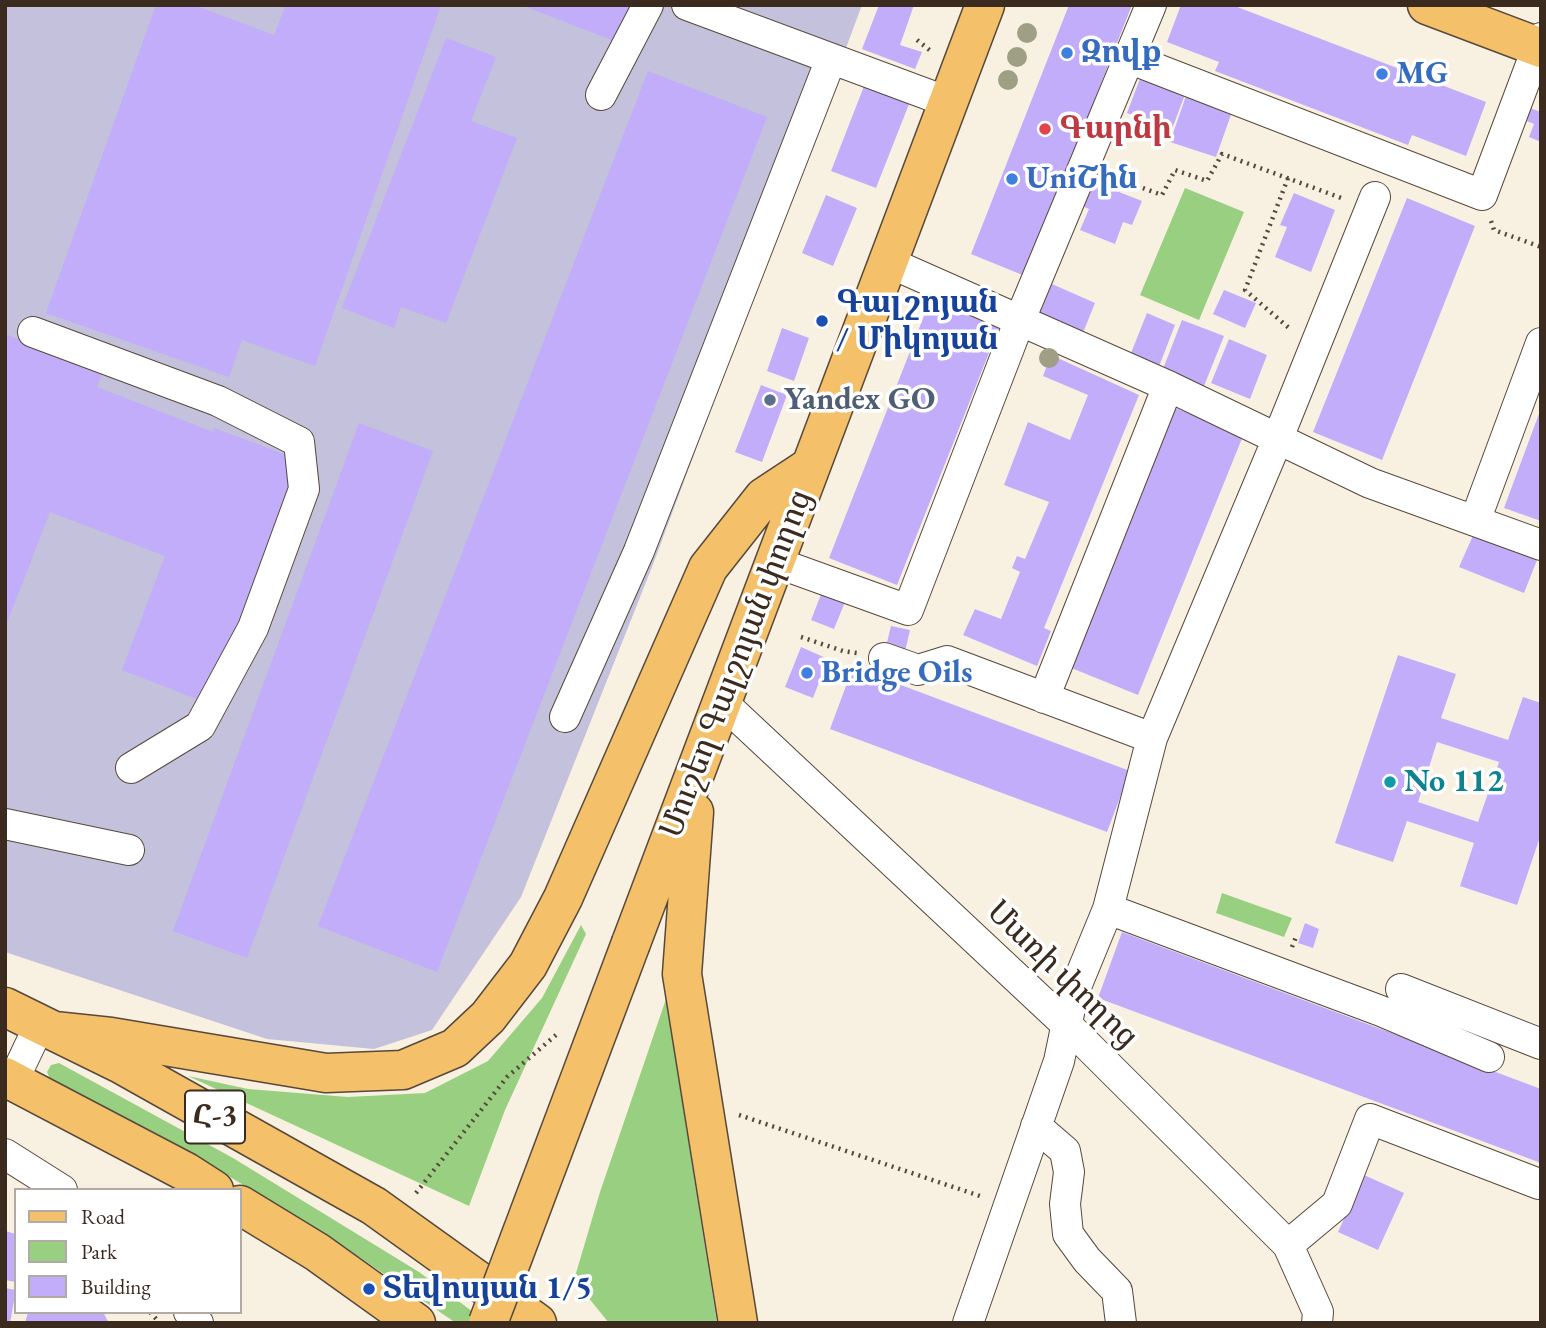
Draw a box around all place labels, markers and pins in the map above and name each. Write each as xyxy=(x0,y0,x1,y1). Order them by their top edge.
place label: Զովք xyxy=(1081,34,1162,72)
marker: Զովք xyxy=(1059,45,1075,61)
place label: MG xyxy=(1396,55,1448,93)
marker: MG xyxy=(1374,66,1390,82)
place label: Գարնի xyxy=(1059,110,1171,148)
marker: Գարնի xyxy=(1037,121,1053,137)
place label: UniՇին xyxy=(1026,160,1137,198)
marker: UniՇին xyxy=(1004,171,1020,187)
place label: Գալշոյան / Միկոյան xyxy=(836,284,998,359)
marker: Գալշոյան / Միկոյան xyxy=(814,313,830,329)
place label: Yandex GO xyxy=(784,381,935,419)
marker: Yandex GO xyxy=(762,392,778,408)
place label: Bridge Oils xyxy=(821,654,972,692)
marker: Bridge Oils xyxy=(799,665,815,681)
place label: No 112 xyxy=(1404,763,1504,801)
marker: No 112 xyxy=(1382,774,1398,790)
place label: Տեվոսյան 1/5 xyxy=(383,1270,592,1308)
marker: Տեվոսյան 1/5 xyxy=(361,1281,377,1297)

